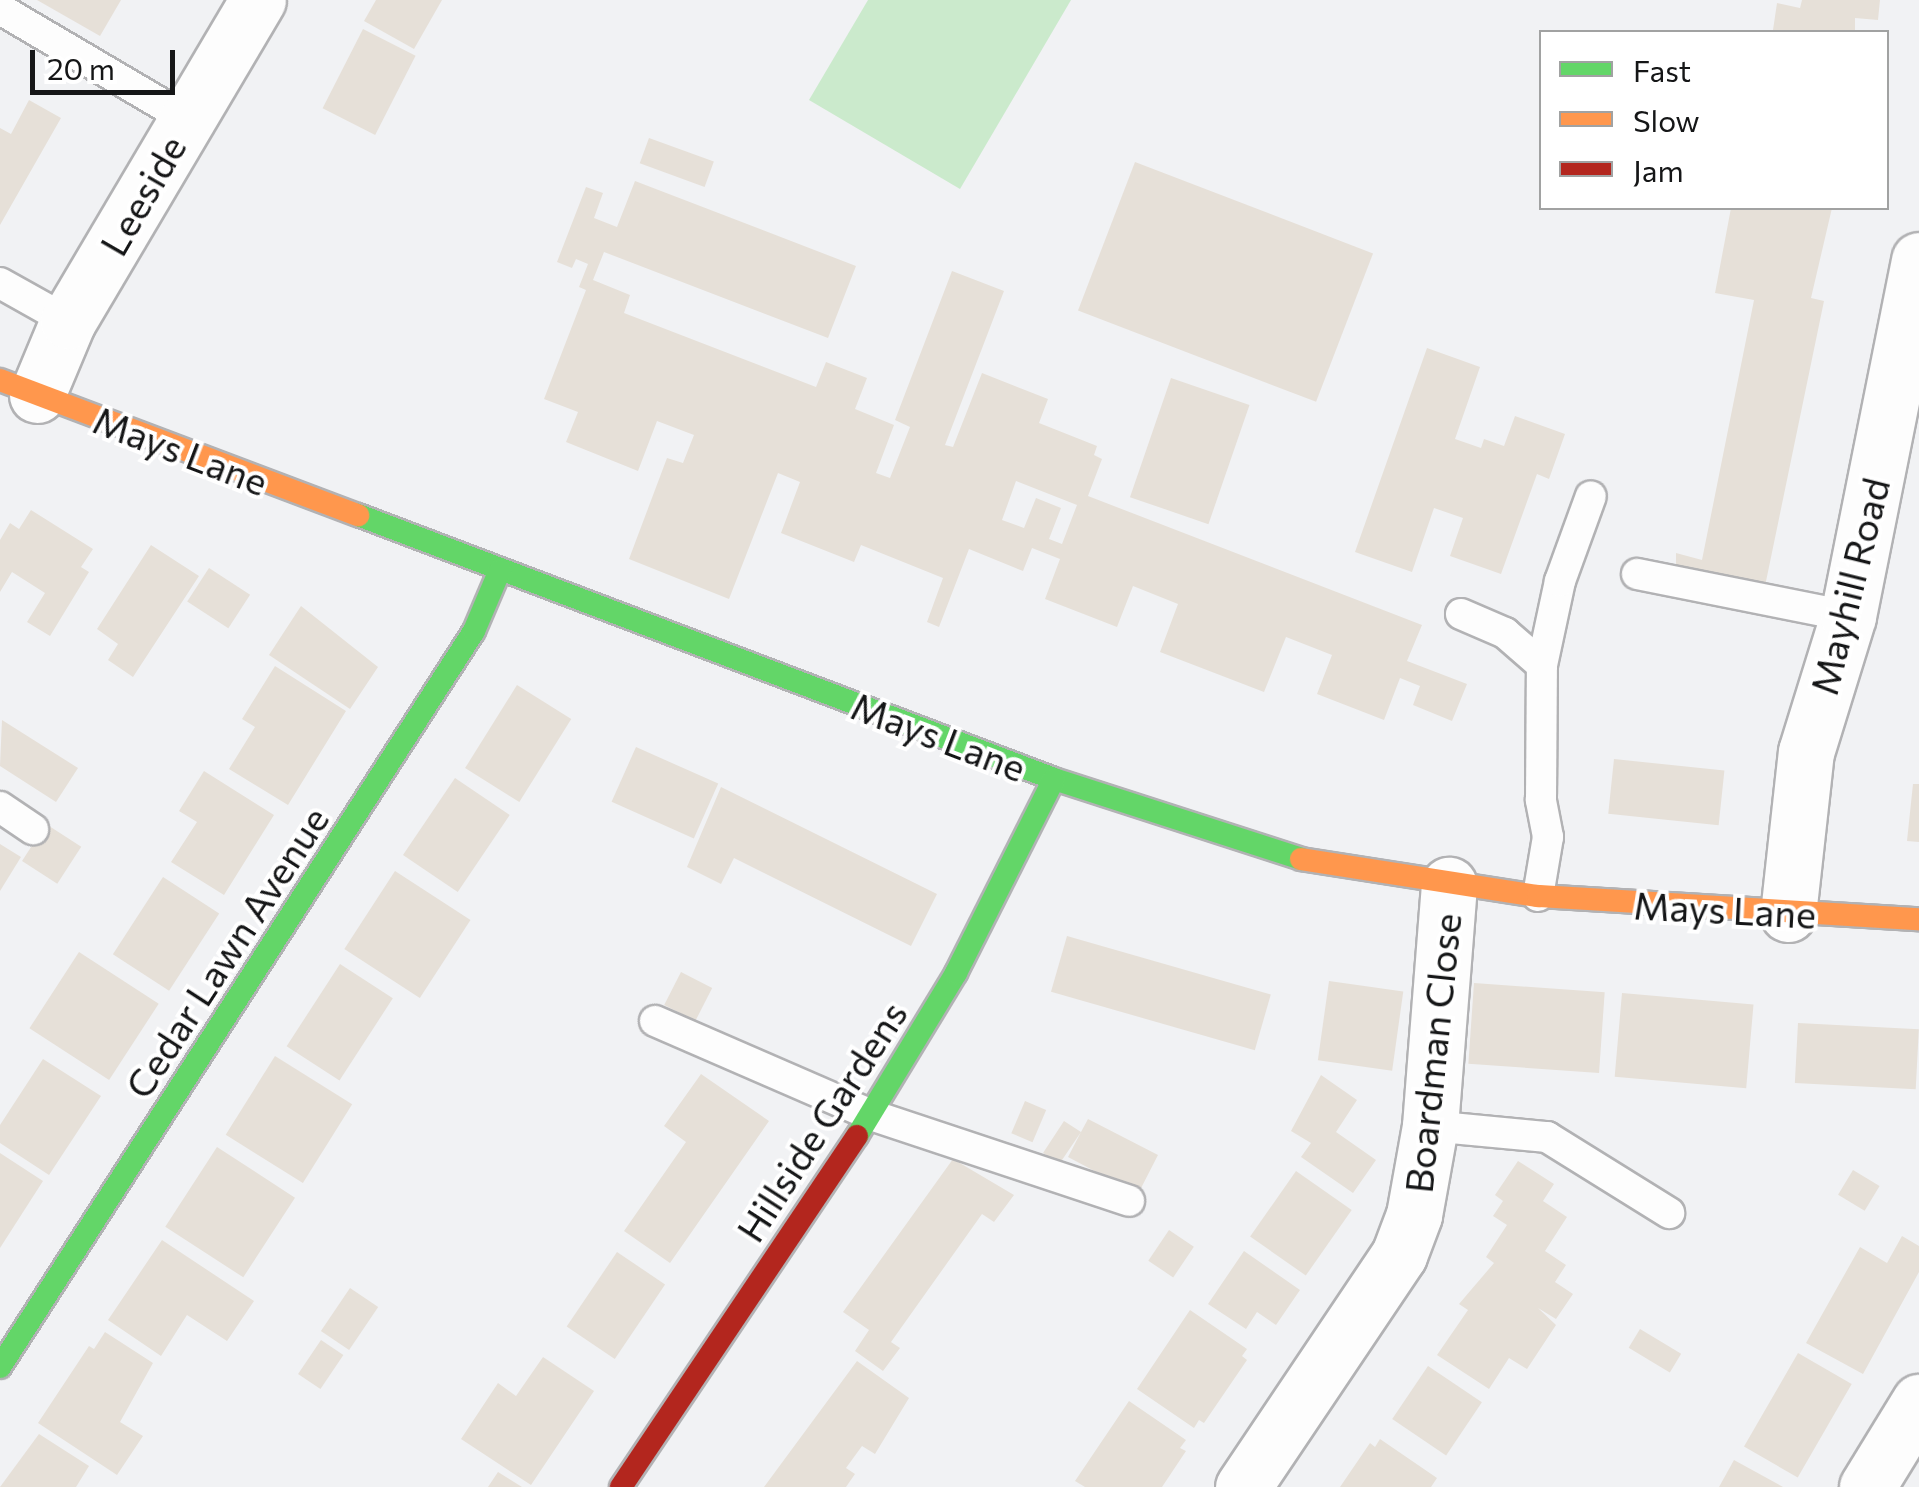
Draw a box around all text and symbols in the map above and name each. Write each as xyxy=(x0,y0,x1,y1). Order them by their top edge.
scale bar xyxy=(35,30,180,92)
legend xyxy=(1539,30,1889,210)
text: 20 m xyxy=(47,49,115,86)
text: Fast xyxy=(1633,51,1691,88)
text: Slow xyxy=(1633,101,1700,138)
street label: Leeside xyxy=(90,127,194,263)
text: Jam xyxy=(1633,151,1684,188)
street label: Mays Lane xyxy=(87,396,275,504)
street label: Mayhill Road xyxy=(1800,473,1898,699)
street label: Mays Lane xyxy=(845,682,1033,790)
street label: Cedar Lawn Avenue xyxy=(115,798,337,1106)
street label: Mays Lane xyxy=(1632,881,1818,937)
street label: Boardman Close xyxy=(1395,911,1469,1195)
street label: Hillside Gardens xyxy=(726,992,916,1250)

